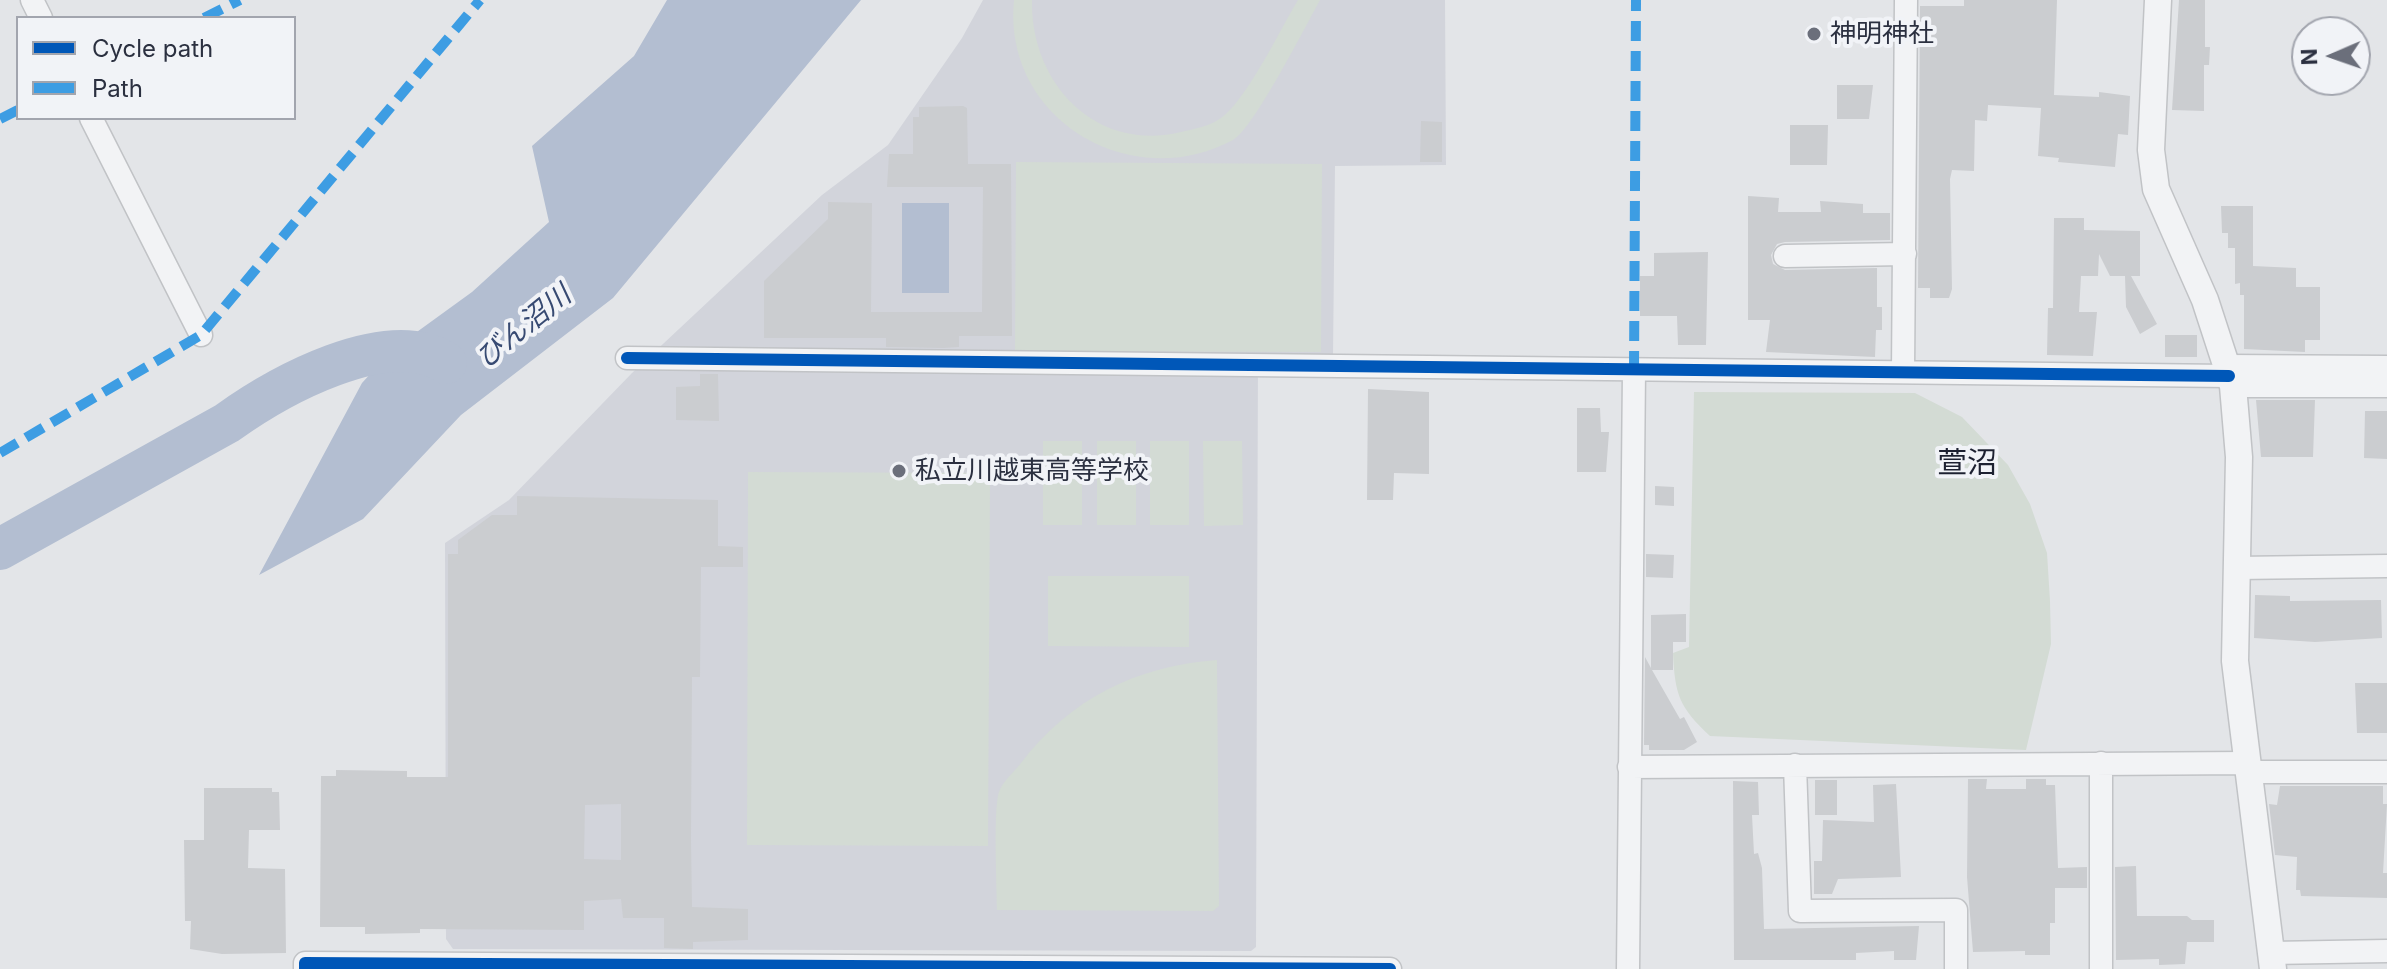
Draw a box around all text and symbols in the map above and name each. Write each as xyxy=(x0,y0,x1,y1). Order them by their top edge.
legend xyxy=(16,16,296,120)
north arrow xyxy=(2291,16,2371,96)
place label: 神明神社 xyxy=(1830,18,1934,50)
marker: 神明神社 xyxy=(1805,25,1823,43)
text: Cycle path xyxy=(92,34,213,63)
text: N xyxy=(2296,48,2322,66)
text: Path xyxy=(92,74,143,103)
water label: びん沼川 xyxy=(470,279,578,375)
district label: 萱沼 xyxy=(1937,446,1997,482)
place label: 私立川越東高等学校 xyxy=(915,455,1149,487)
marker: 私立川越東高等学校 xyxy=(890,462,908,480)

